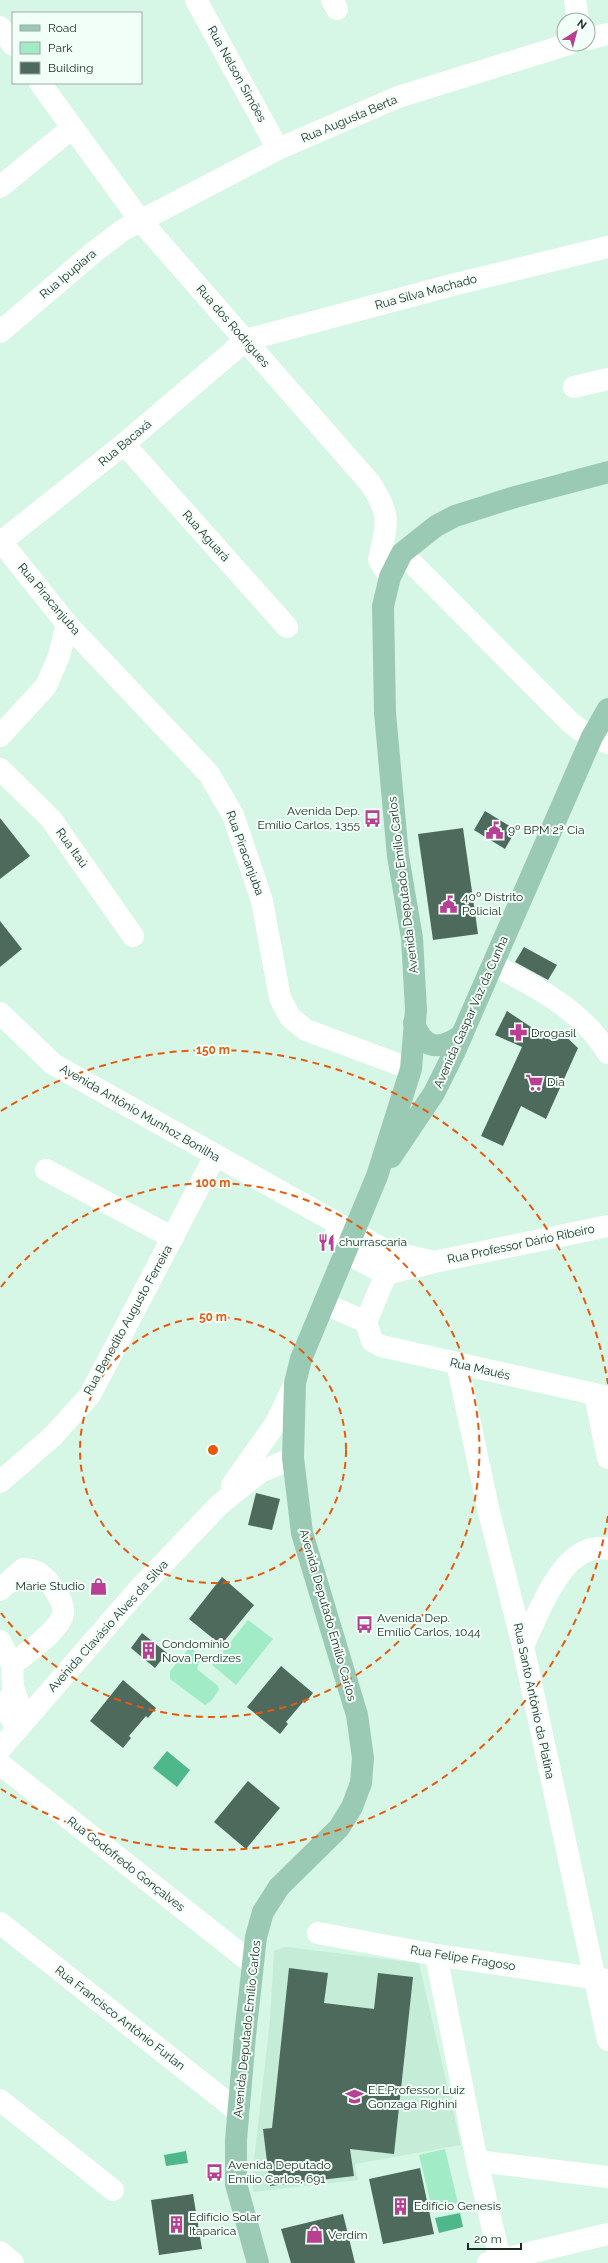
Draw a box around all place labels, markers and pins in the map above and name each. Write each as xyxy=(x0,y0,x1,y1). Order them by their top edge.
place label: Avenida Dep. Emílio Carlos, 1355 xyxy=(257,804,360,832)
bus stop icon: Avenida Dep. Emílio Carlos, 1355 xyxy=(363,808,383,828)
public building icon: 9º BPM 2ª Cia xyxy=(485,820,505,840)
place label: 9º BPM 2ª Cia xyxy=(508,823,584,837)
place label: 40º Distrito Policial xyxy=(462,890,523,918)
public building icon: 40º Distrito Policial xyxy=(439,894,459,914)
pharmacy icon: Drogasil xyxy=(508,1023,528,1043)
place label: Drogasil xyxy=(531,1026,577,1040)
supermarket icon: Dia xyxy=(524,1072,544,1092)
place label: Dia xyxy=(547,1075,565,1089)
restaurant icon: churrascaria xyxy=(316,1232,336,1252)
place label: churrascaria xyxy=(339,1235,407,1249)
centre of rings xyxy=(206,1443,220,1457)
shop icon: Marie Studio xyxy=(88,1576,108,1596)
place label: Marie Studio xyxy=(16,1579,85,1593)
place label: Avenida Dep. Emílio Carlos, 1044 xyxy=(377,1611,481,1639)
bus stop icon: Avenida Dep. Emílio Carlos, 1044 xyxy=(354,1615,374,1635)
place label: Condomínio Nova Perdizes xyxy=(162,1637,241,1665)
building icon: Condomínio Nova Perdizes xyxy=(139,1641,159,1661)
place label: E.E.Professor Luiz Gonzaga Righini xyxy=(368,2083,465,2111)
school or university icon: E.E.Professor Luiz Gonzaga Righini xyxy=(345,2087,365,2107)
place label: Avenida Deputado Emílio Carlos, 691 xyxy=(228,2158,331,2186)
bus stop icon: Avenida Deputado Emílio Carlos, 691 xyxy=(205,2162,225,2182)
building icon: Edifício Genesis xyxy=(391,2196,411,2216)
place label: Edifício Genesis xyxy=(414,2199,501,2213)
place label: Edifício Solar Itaparica xyxy=(189,2210,261,2238)
building icon: Edifício Solar Itaparica xyxy=(166,2214,186,2234)
shop icon: Verdim xyxy=(305,2225,325,2245)
place label: Verdim xyxy=(328,2228,368,2242)

